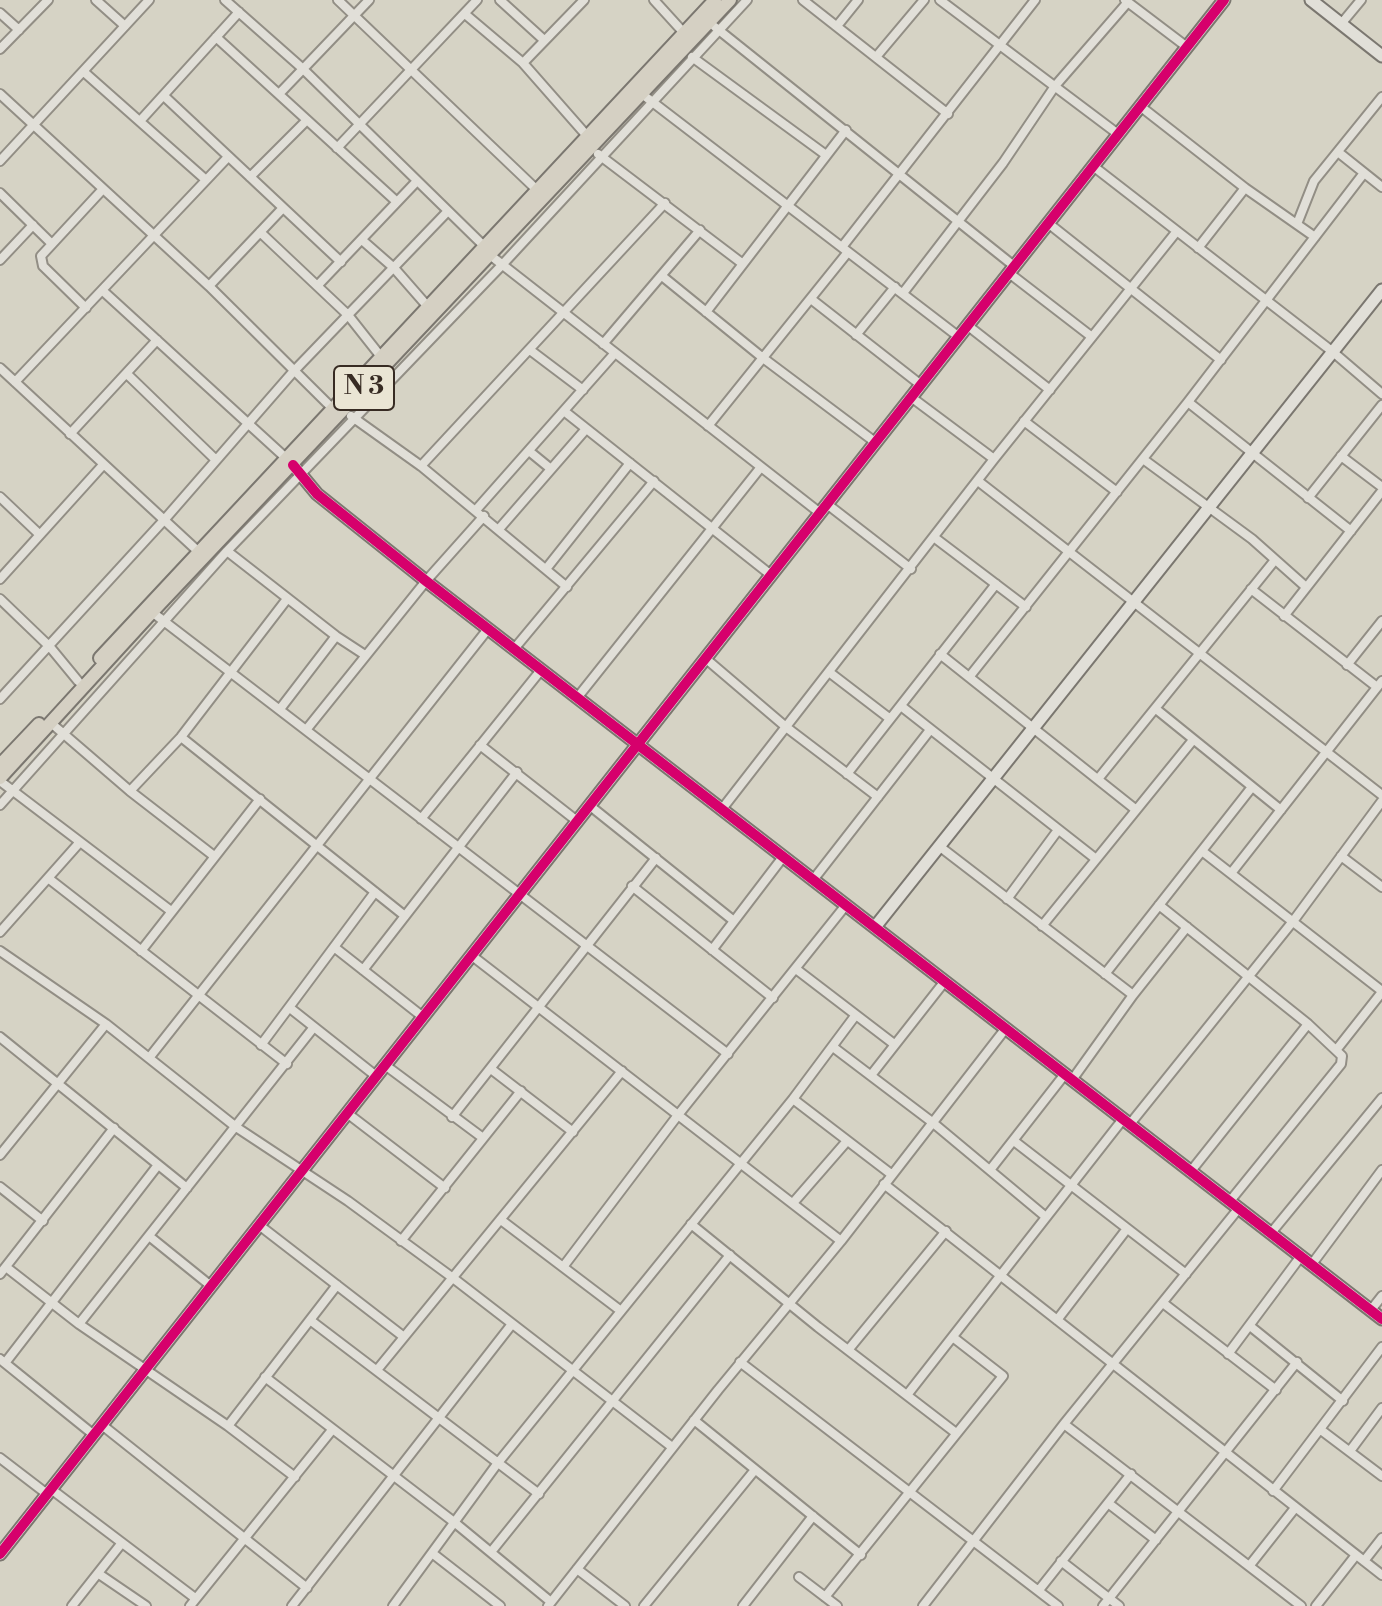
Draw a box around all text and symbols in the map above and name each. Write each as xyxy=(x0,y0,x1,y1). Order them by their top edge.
road number: N 3 xyxy=(334,366,394,410)

